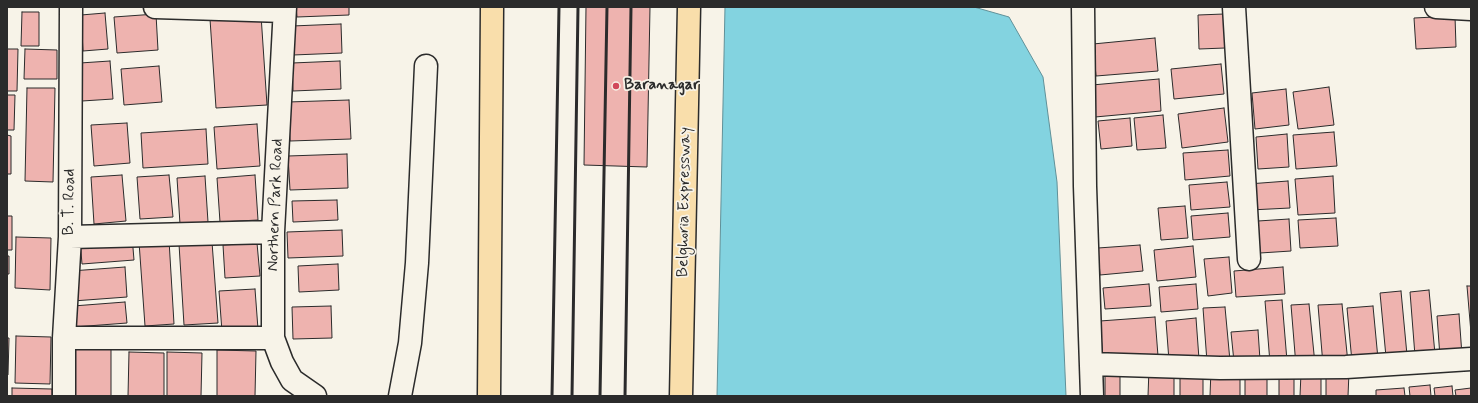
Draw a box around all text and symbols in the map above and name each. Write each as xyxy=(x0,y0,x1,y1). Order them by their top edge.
place label: Baranagar xyxy=(624,76,700,96)
marker: Baranagar xyxy=(611,81,621,91)
street label: Belghoria Expressway xyxy=(674,127,696,277)
street label: Northern Park Road xyxy=(264,138,288,272)
street label: B. T. Road xyxy=(60,168,80,236)

